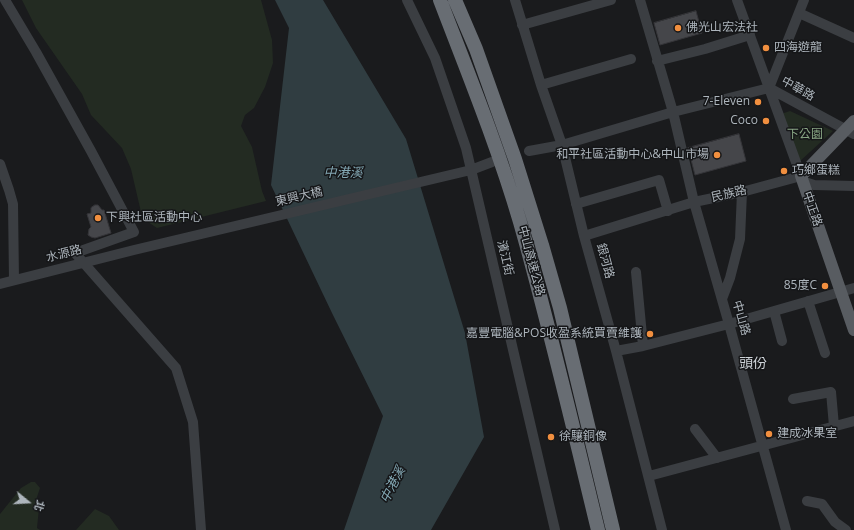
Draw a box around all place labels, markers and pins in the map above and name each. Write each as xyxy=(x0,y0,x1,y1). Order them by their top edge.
place label: 佛光山宏法社 xyxy=(686,21,758,35)
marker: 佛光山宏法社 xyxy=(673,23,683,33)
place label: 四海遊龍 xyxy=(774,41,822,55)
marker: 四海遊龍 xyxy=(761,43,771,53)
place label: 7-Eleven xyxy=(703,95,750,109)
marker: 7-Eleven xyxy=(753,97,763,107)
place label: Coco xyxy=(730,114,758,128)
marker: Coco xyxy=(761,116,771,126)
place label: 和平社區活動中心&中山市場 xyxy=(556,148,709,162)
marker: 和平社區活動中心&中山市場 xyxy=(712,150,722,160)
place label: 巧鄉蛋糕 xyxy=(792,164,840,178)
marker: 巧鄉蛋糕 xyxy=(779,166,789,176)
place label: 下興社區活動中心 xyxy=(106,211,202,225)
marker: 下興社區活動中心 xyxy=(93,213,103,223)
place label: 85度C xyxy=(784,279,817,293)
marker: 85度C xyxy=(820,281,830,291)
place label: 嘉豐電腦&POS收盈系統買賣維護 xyxy=(466,327,642,341)
marker: 嘉豐電腦&POS收盈系統買賣維護 xyxy=(645,329,655,339)
place label: 建成冰果室 xyxy=(777,427,837,441)
marker: 建成冰果室 xyxy=(764,429,774,439)
place label: 徐驤銅像 xyxy=(559,430,607,444)
marker: 徐驤銅像 xyxy=(546,432,556,442)

